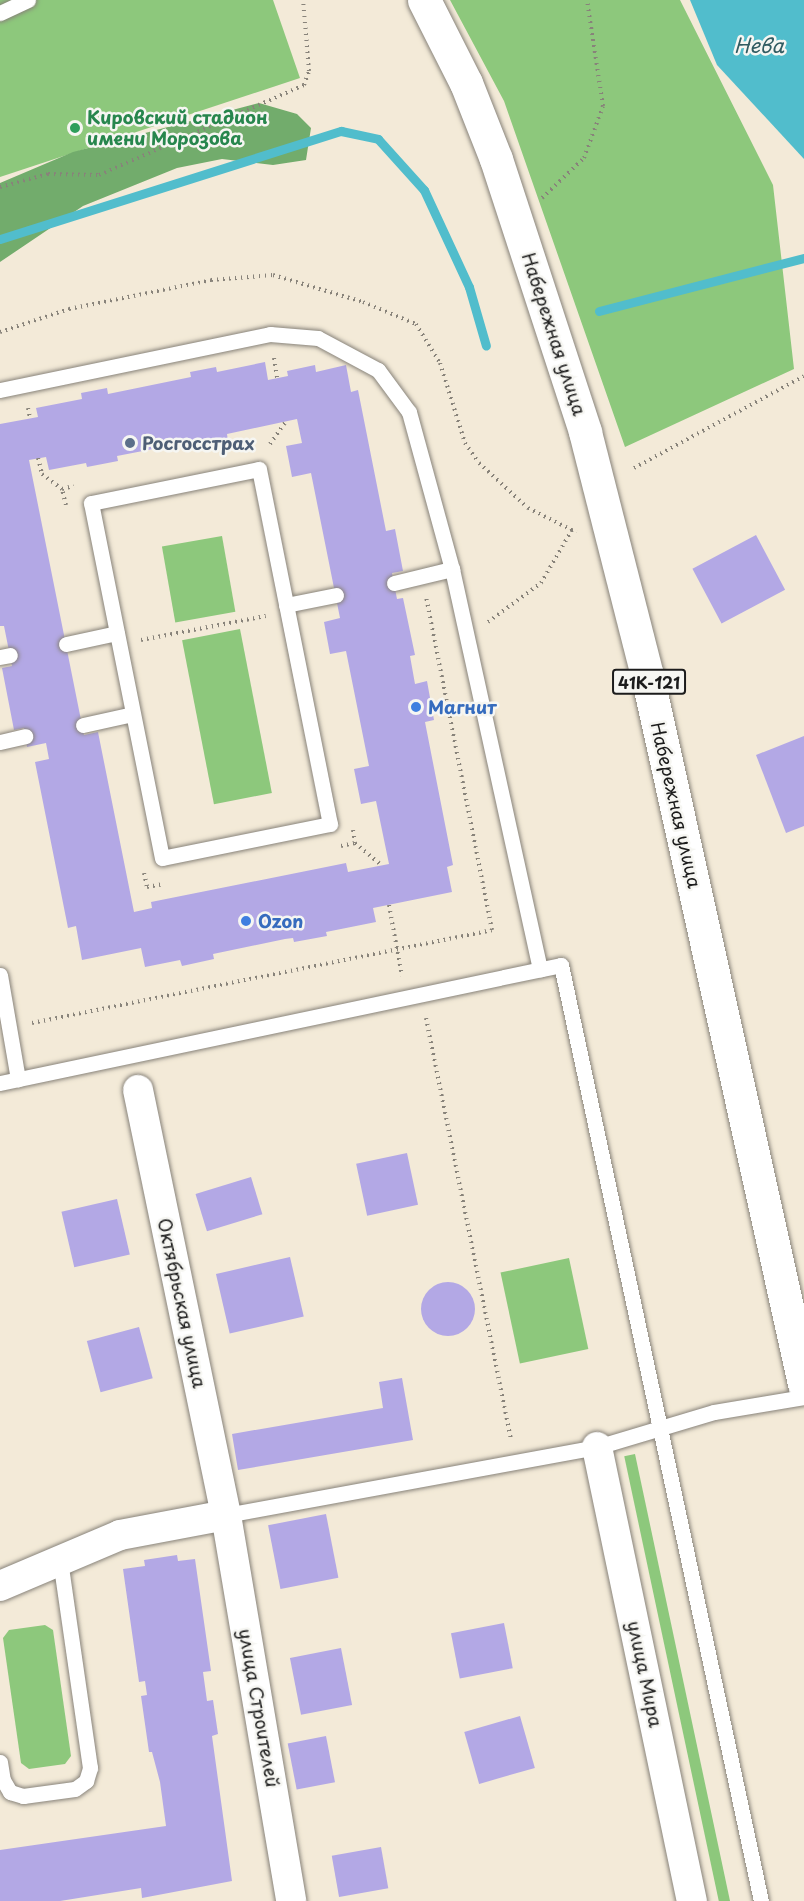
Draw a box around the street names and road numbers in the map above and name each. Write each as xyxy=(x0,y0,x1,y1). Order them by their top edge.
street label: Набережная улица xyxy=(517,249,591,419)
road number: 41К-121 xyxy=(612,669,686,695)
street label: Набережная улица xyxy=(646,719,706,891)
street label: Октябрьская улица xyxy=(153,1215,211,1391)
street label: улица Мира xyxy=(623,1618,667,1730)
street label: улица Строителей xyxy=(234,1626,284,1790)

